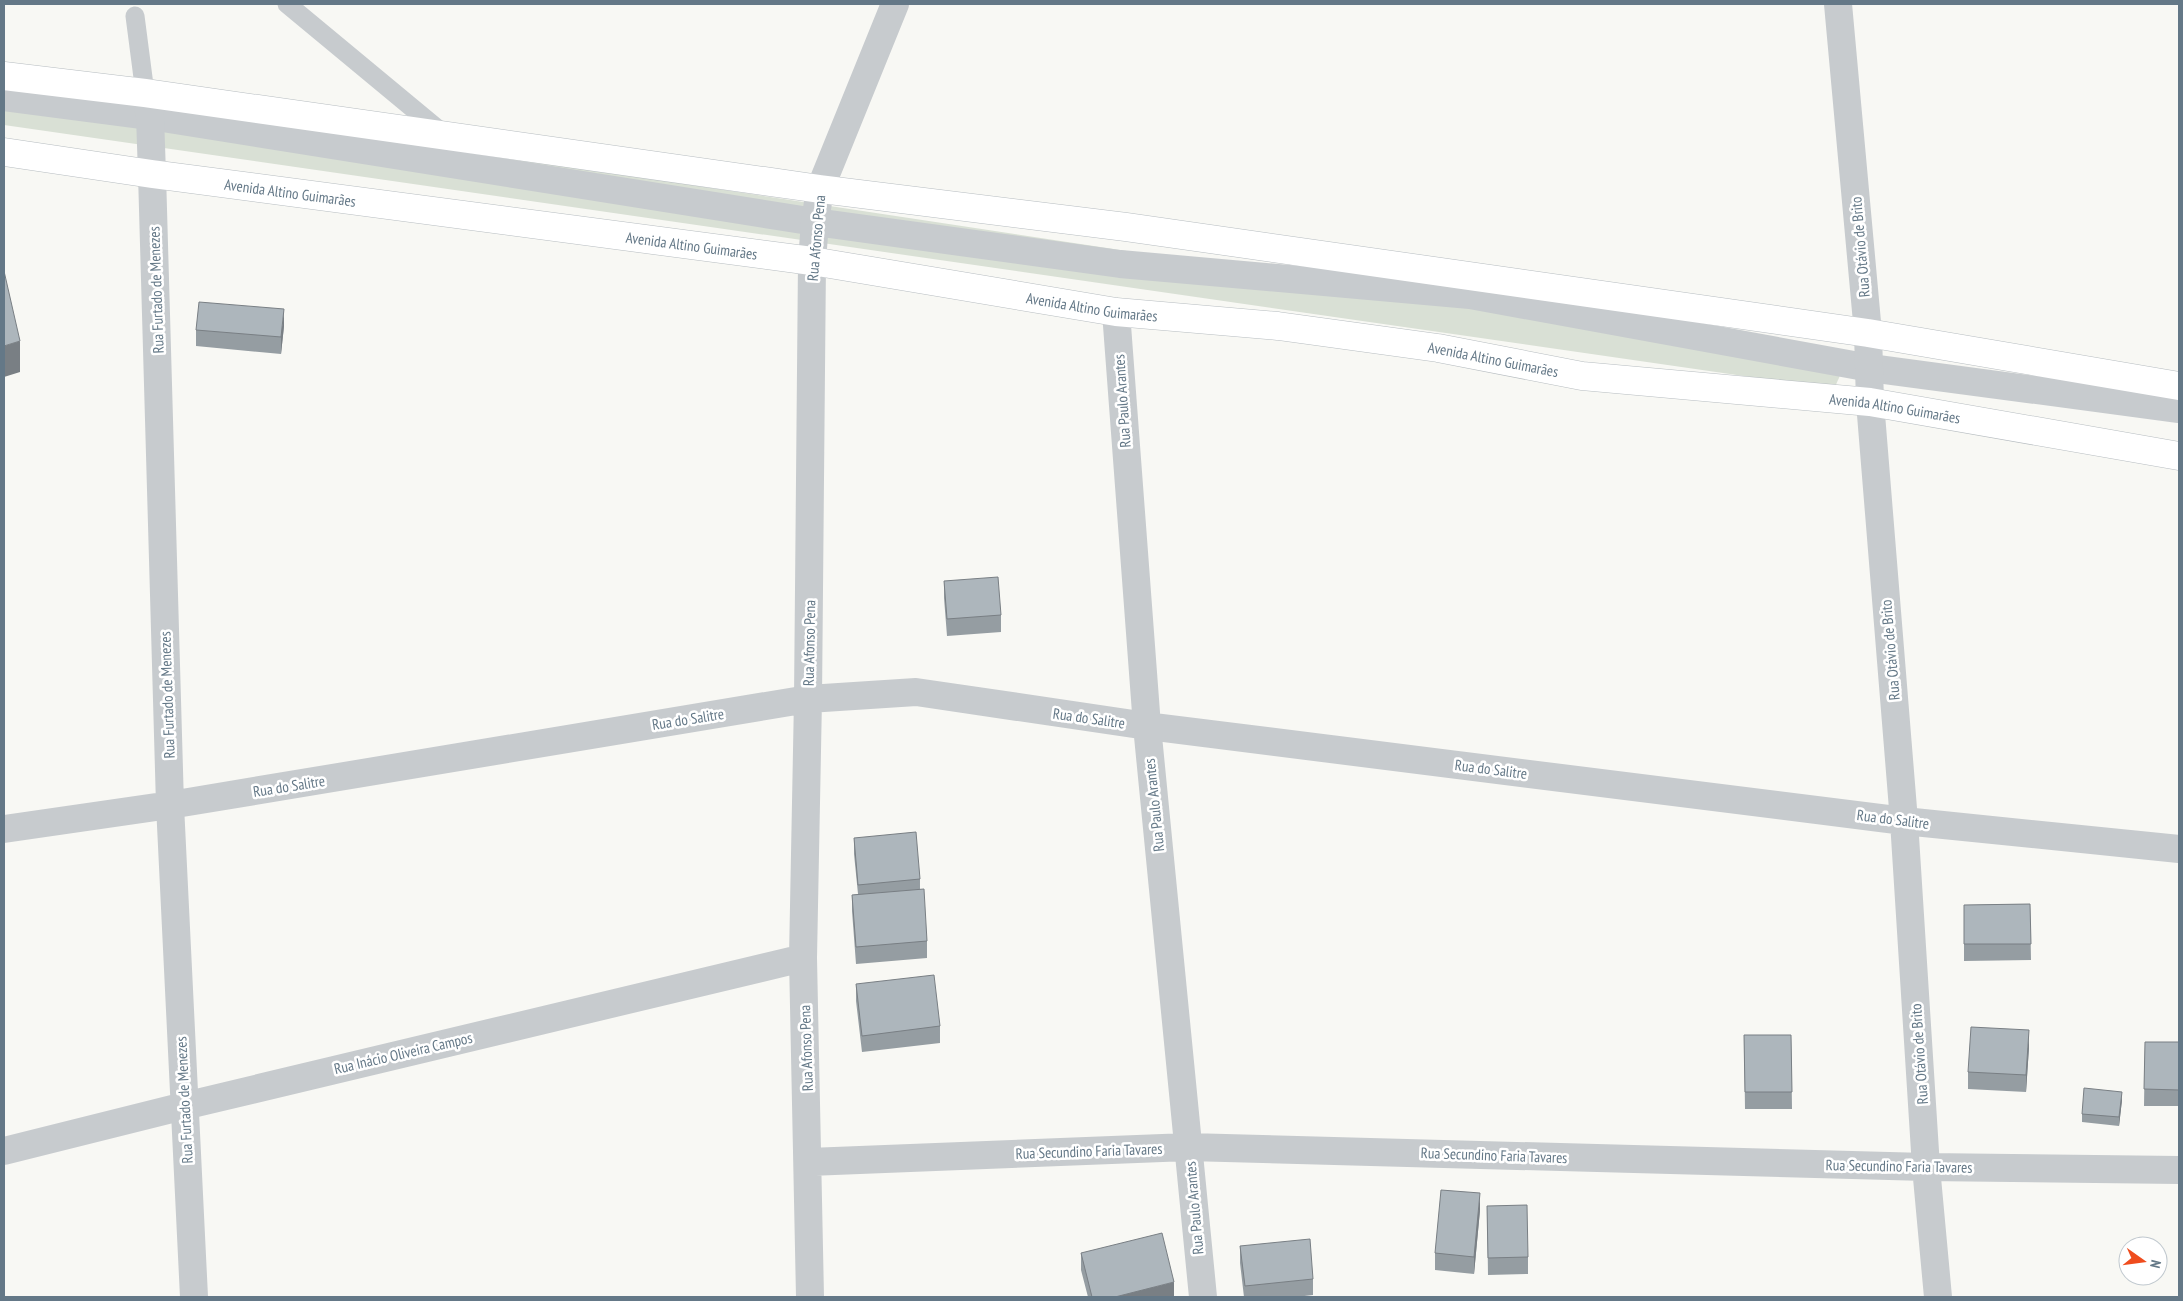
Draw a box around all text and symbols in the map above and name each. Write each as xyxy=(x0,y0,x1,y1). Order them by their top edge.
street label: Avenida Altino Guimarães xyxy=(223,174,357,210)
street label: Rua Afonso Pena xyxy=(803,194,829,282)
street label: Rua Otávio de Brito xyxy=(1846,196,1874,298)
street label: Rua Furtado de Menezes xyxy=(144,226,168,354)
street label: Avenida Altino Guimarães xyxy=(625,227,759,263)
street label: Avenida Altino Guimarães xyxy=(1025,288,1158,325)
street label: Avenida Altino Guimarães xyxy=(1427,337,1560,381)
street label: Rua Paulo Arantes xyxy=(1109,354,1135,448)
street label: Avenida Altino Guimarães xyxy=(1829,389,1962,427)
street label: Rua Otávio de Brito xyxy=(1876,599,1904,701)
street label: Rua Afonso Pena xyxy=(799,600,819,686)
street label: Rua Furtado de Menezes xyxy=(155,631,179,759)
street label: Rua do Salitre xyxy=(651,704,725,734)
street label: Rua do Salitre xyxy=(1052,704,1126,732)
street label: Rua do Salitre xyxy=(1454,755,1528,783)
street label: Rua Paulo Arantes xyxy=(1140,757,1168,853)
street label: Rua do Salitre xyxy=(252,771,326,801)
street label: Rua do Salitre xyxy=(1856,805,1930,833)
street label: Rua Otávio de Brito xyxy=(1906,1003,1932,1105)
street label: Rua Afonso Pena xyxy=(795,1005,817,1091)
street label: Rua Inácio Oliveira Campos xyxy=(332,1028,474,1078)
street label: Rua Furtado de Menezes xyxy=(171,1036,197,1164)
street label: Rua Secundino Faria Tavares xyxy=(1015,1139,1163,1163)
street label: Rua Secundino Faria Tavares xyxy=(1420,1143,1568,1167)
street label: Rua Secundino Faria Tavares xyxy=(1825,1155,1973,1177)
street label: Rua Paulo Arantes xyxy=(1180,1161,1208,1255)
north arrow xyxy=(2118,1236,2168,1286)
text: N xyxy=(2146,1258,2165,1270)

